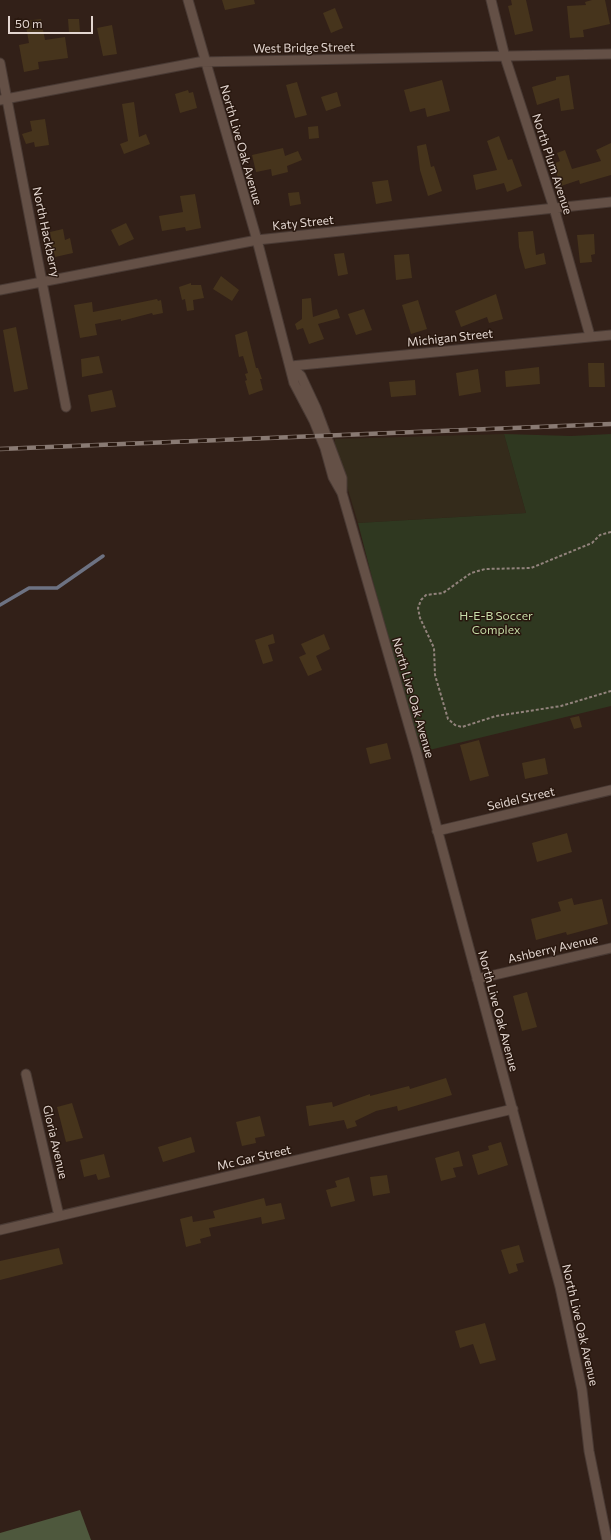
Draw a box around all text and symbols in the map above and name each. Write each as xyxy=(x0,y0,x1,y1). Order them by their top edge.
scale bar xyxy=(10,8,95,34)
text: 50 m xyxy=(15,16,43,30)
street label: West Bridge Street xyxy=(253,40,355,56)
street label: North Live Oak Avenue xyxy=(217,83,265,207)
street label: North Plum Avenue xyxy=(529,112,575,216)
street label: North Hackberry xyxy=(29,185,63,279)
street label: Katy Street xyxy=(272,213,334,233)
street label: Michigan Street xyxy=(406,326,494,350)
park label: H-E-B Soccer Complex xyxy=(459,609,533,637)
street label: North Live Oak Avenue xyxy=(389,636,437,760)
street label: Seidel Street xyxy=(486,784,556,814)
street label: Ashberry Avenue xyxy=(506,932,600,966)
street label: North Live Oak Avenue xyxy=(475,949,521,1073)
street label: Gloria Avenue xyxy=(39,1104,71,1180)
street label: Mc Gar Street xyxy=(215,1142,293,1174)
street label: North Live Oak Avenue xyxy=(559,1263,601,1387)

